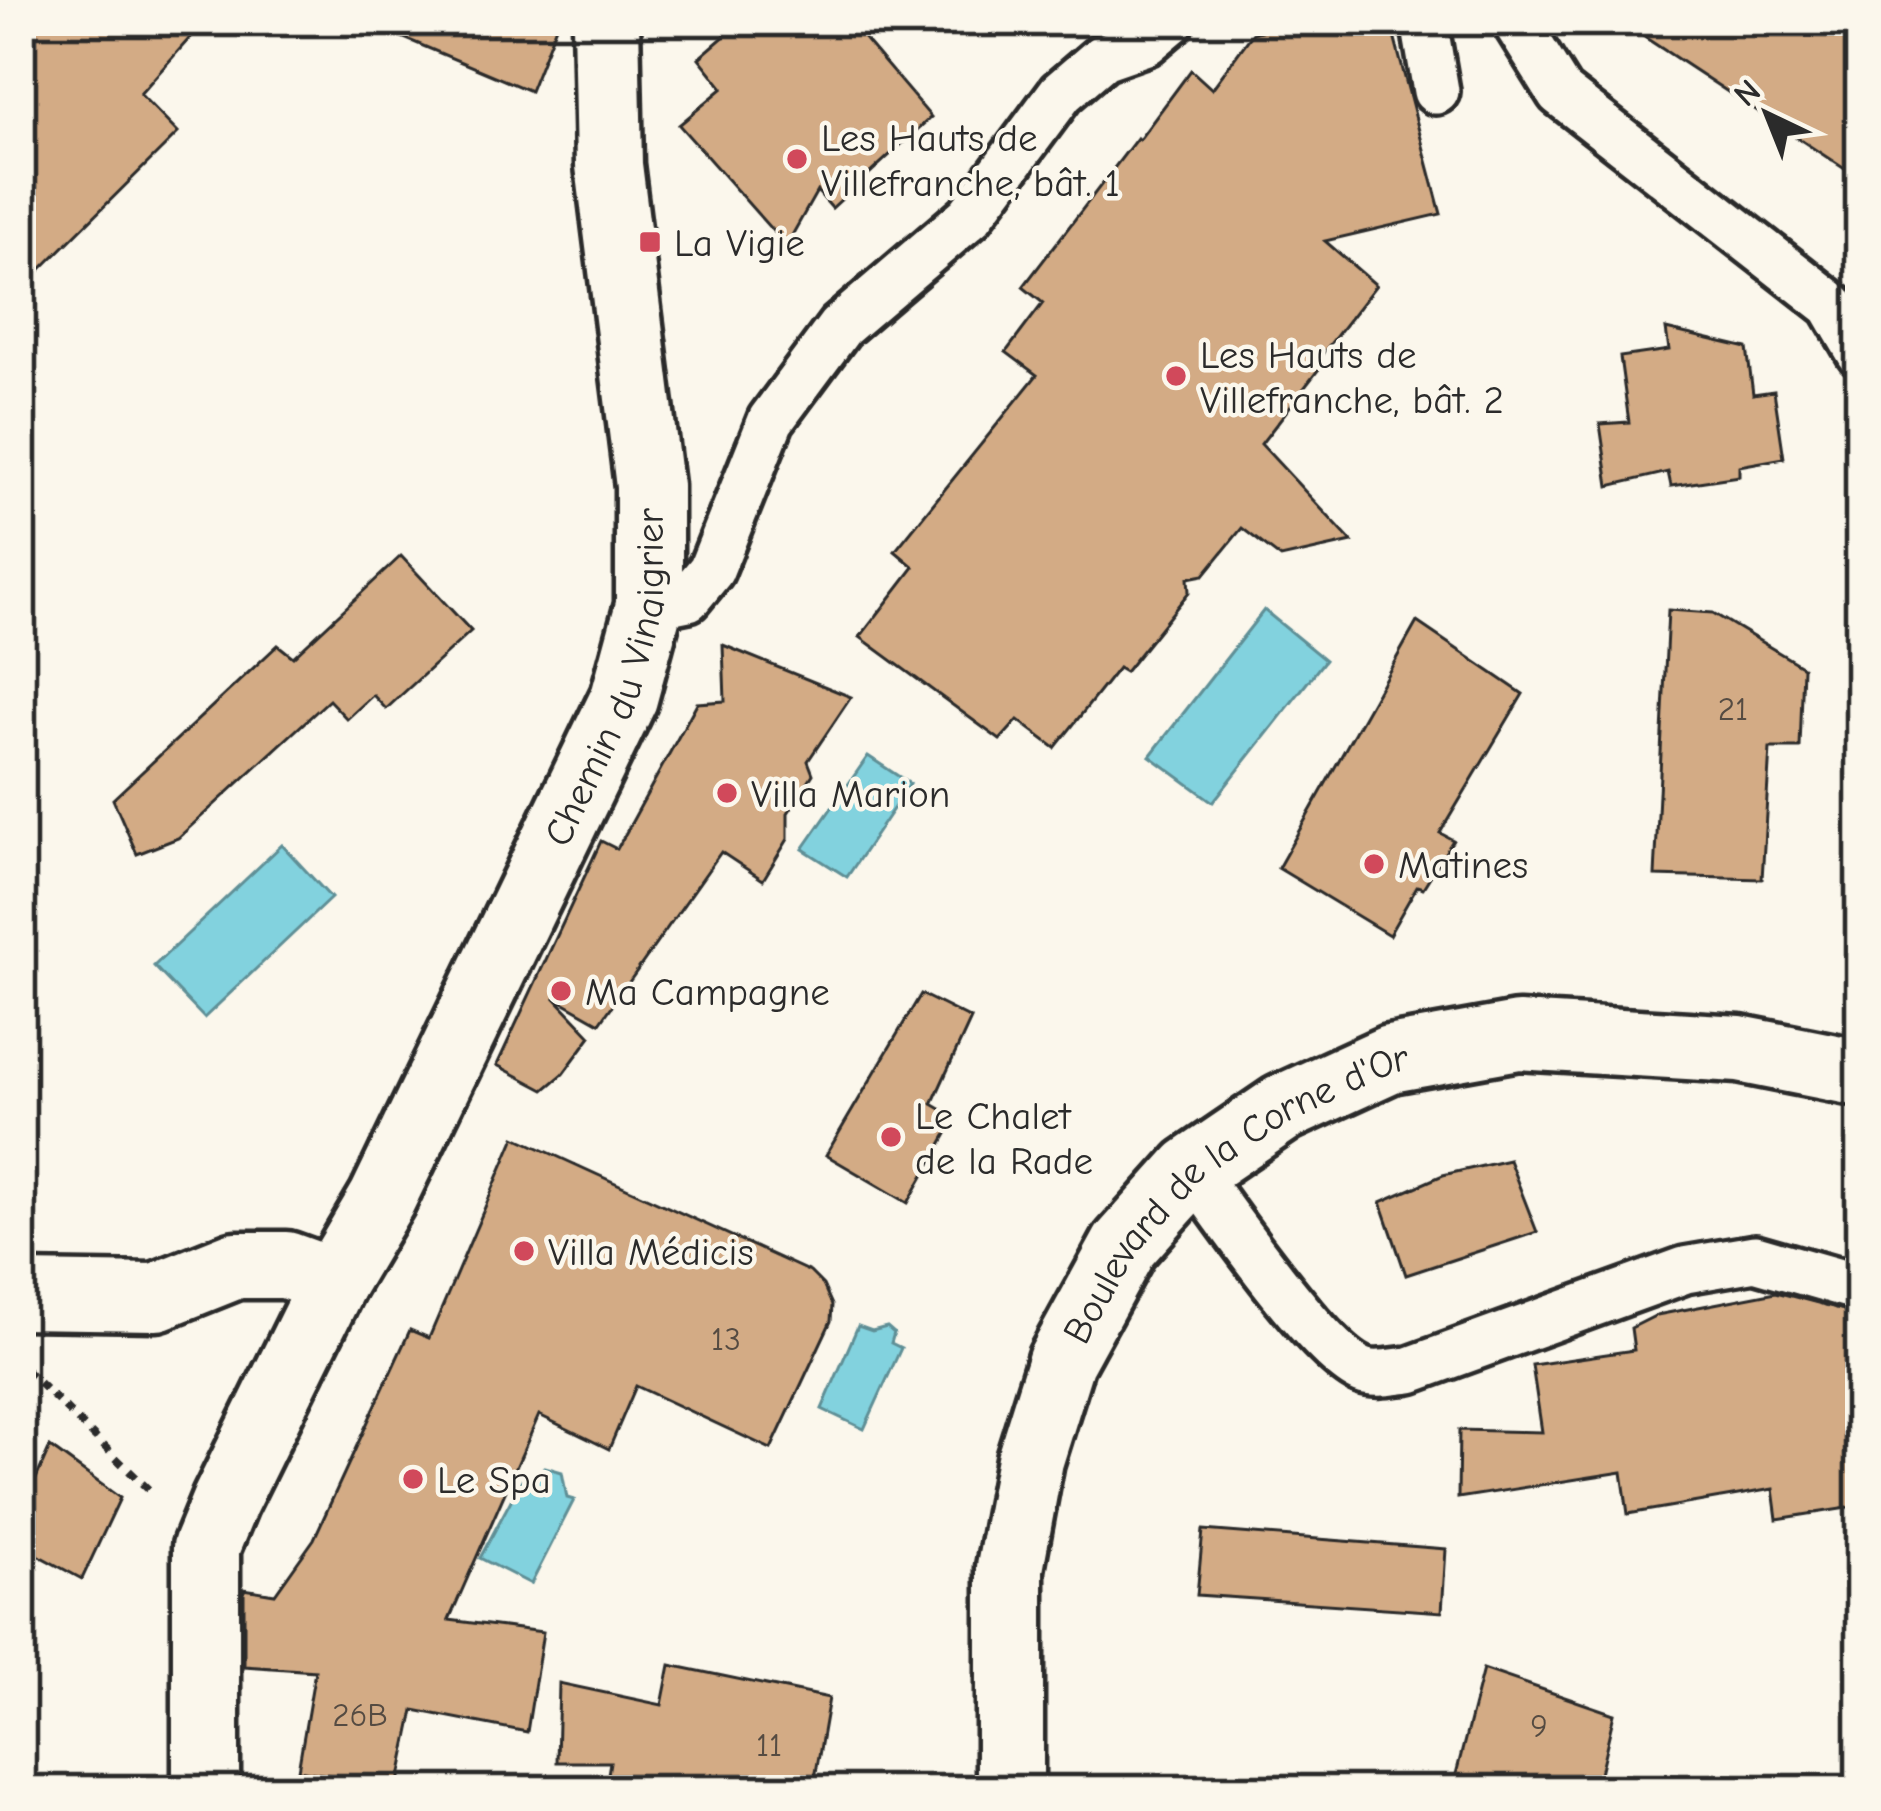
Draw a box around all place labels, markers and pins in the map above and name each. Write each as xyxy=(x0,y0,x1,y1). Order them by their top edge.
place label: Les Hauts de Villefranche, bât. 1 xyxy=(821,116,1120,206)
marker: Les Hauts de Villefranche, bât. 1 xyxy=(784,146,810,172)
place label: La Vigie xyxy=(674,221,805,266)
marker: La Vigie xyxy=(637,229,663,255)
place label: Les Hauts de Villefranche, bât. 2 xyxy=(1200,333,1504,423)
marker: Les Hauts de Villefranche, bât. 2 xyxy=(1163,363,1189,389)
place label: Villa Marion xyxy=(751,772,950,817)
marker: Villa Marion xyxy=(714,780,740,806)
place label: Matines xyxy=(1398,843,1528,888)
marker: Matines xyxy=(1361,851,1387,877)
place label: Ma Campagne xyxy=(585,970,830,1015)
marker: Ma Campagne xyxy=(548,978,574,1004)
place label: Le Chalet de la Rade xyxy=(915,1094,1093,1184)
marker: Le Chalet de la Rade xyxy=(878,1124,904,1150)
place label: Villa Médicis xyxy=(548,1230,754,1275)
marker: Villa Médicis xyxy=(511,1238,537,1264)
place label: Le Spa xyxy=(437,1458,551,1503)
marker: Le Spa xyxy=(400,1466,426,1492)

